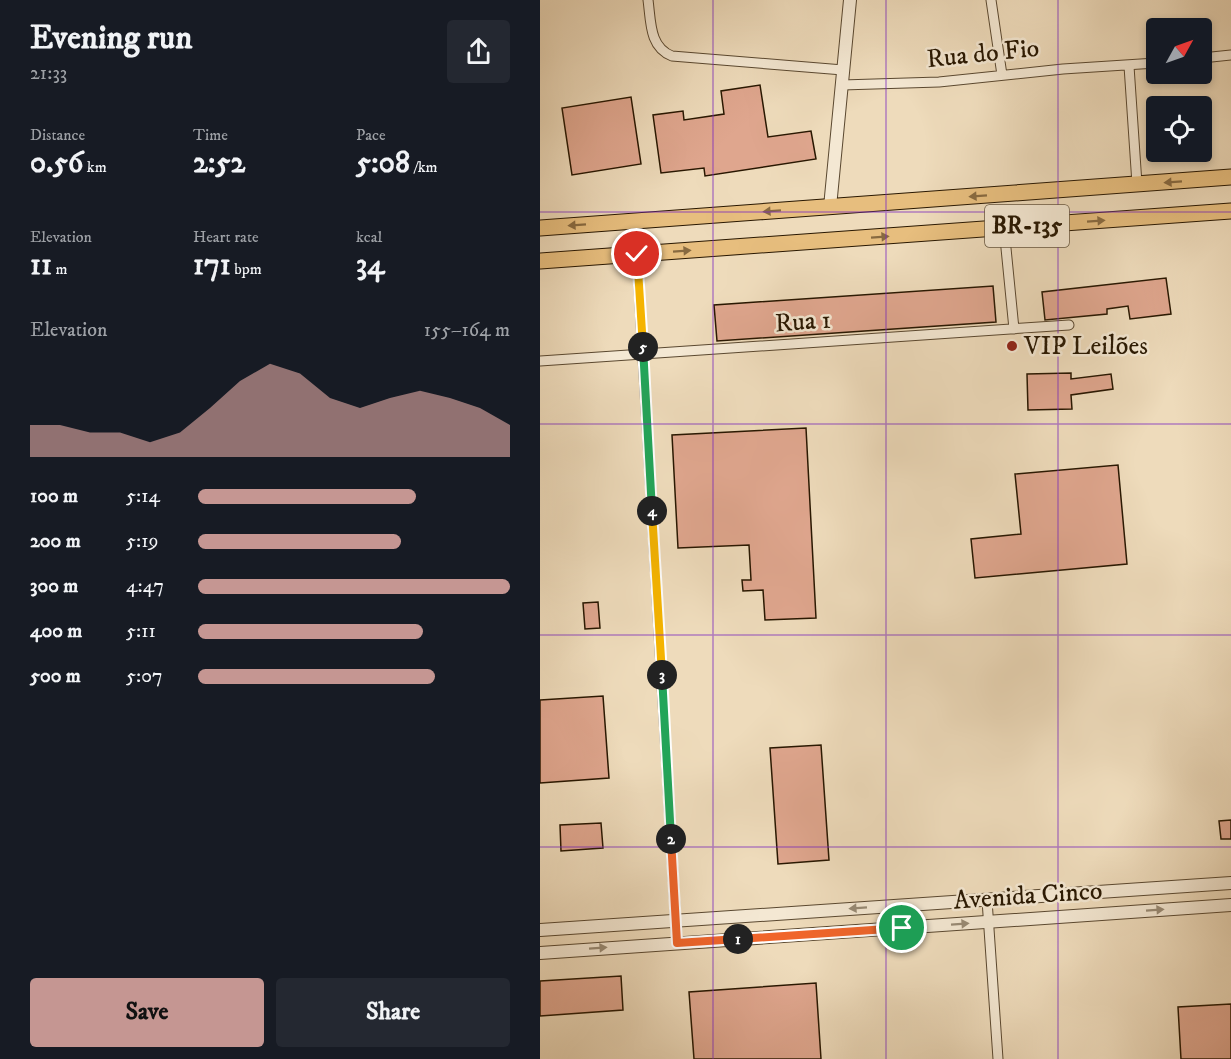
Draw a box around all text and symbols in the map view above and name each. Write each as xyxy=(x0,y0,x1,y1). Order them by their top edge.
text: Evening run xyxy=(30,18,192,59)
north arrow xyxy=(1146,18,1212,84)
map controls xyxy=(1146,18,1212,162)
button: share xyxy=(447,20,510,83)
street label: Rua do Fio xyxy=(925,32,1041,76)
text: 21:33 xyxy=(30,61,67,86)
button: locate xyxy=(1146,96,1212,162)
text: Distance xyxy=(30,125,85,145)
text: Time xyxy=(193,125,228,145)
text: Pace xyxy=(356,125,386,145)
text: 0.56 xyxy=(30,145,83,182)
text: 2:52 xyxy=(193,145,245,182)
text: 5:08 xyxy=(356,145,410,182)
text: km xyxy=(83,157,107,177)
text: /km xyxy=(410,157,438,177)
one-way arrow xyxy=(1163,177,1182,186)
one-way arrow xyxy=(969,191,988,201)
road number: BR-135 xyxy=(985,205,1069,247)
one-way arrow xyxy=(762,206,781,216)
one-way arrow xyxy=(1086,216,1105,226)
one-way arrow xyxy=(568,221,587,230)
text: Elevation xyxy=(30,227,92,247)
text: Heart rate xyxy=(193,227,259,247)
text: kcal xyxy=(356,227,382,247)
pin xyxy=(611,228,662,279)
one-way arrow xyxy=(871,232,890,241)
icon: check xyxy=(620,237,653,270)
one-way arrow xyxy=(673,246,692,256)
text: 11 xyxy=(30,247,52,284)
text: 171 xyxy=(193,247,231,284)
text: 34 xyxy=(356,247,384,284)
text: m xyxy=(52,259,67,279)
text: bpm xyxy=(231,259,262,279)
street label: Rua 1 xyxy=(774,304,832,340)
text: Elevation xyxy=(30,318,107,343)
text: 155–164 m xyxy=(424,318,510,343)
place label: VIP Leilões xyxy=(1023,330,1148,363)
pin: 5 xyxy=(628,332,658,362)
text: 5 xyxy=(639,337,647,357)
marker: VIP Leilões xyxy=(1005,339,1019,353)
text: 100 m xyxy=(30,484,78,509)
text: 5:14 xyxy=(126,484,160,509)
pin: 4 xyxy=(637,496,667,526)
text: 4 xyxy=(647,501,657,521)
text: 200 m xyxy=(30,529,81,554)
text: 5:19 xyxy=(126,529,158,554)
text: 300 m xyxy=(30,574,78,599)
text: 4:47 xyxy=(126,574,164,599)
text: 400 m xyxy=(30,619,82,644)
text: 5:11 xyxy=(126,619,156,644)
pin: 3 xyxy=(647,660,677,690)
text: 500 m xyxy=(30,664,81,689)
text: 5:07 xyxy=(126,664,162,689)
text: 3 xyxy=(659,665,665,685)
pin: 2 xyxy=(656,824,686,854)
text: 2 xyxy=(667,829,675,849)
street label: Avenida Cinco xyxy=(952,874,1104,918)
pin xyxy=(876,902,927,953)
one-way arrow xyxy=(849,903,868,913)
one-way arrow xyxy=(1146,905,1165,915)
icon: arrive xyxy=(885,911,918,944)
one-way arrow xyxy=(951,919,970,928)
pin: 1 xyxy=(723,924,753,954)
text: 1 xyxy=(735,929,741,949)
one-way arrow xyxy=(589,944,608,953)
button: Save xyxy=(30,978,264,1047)
button: Share xyxy=(276,978,510,1047)

